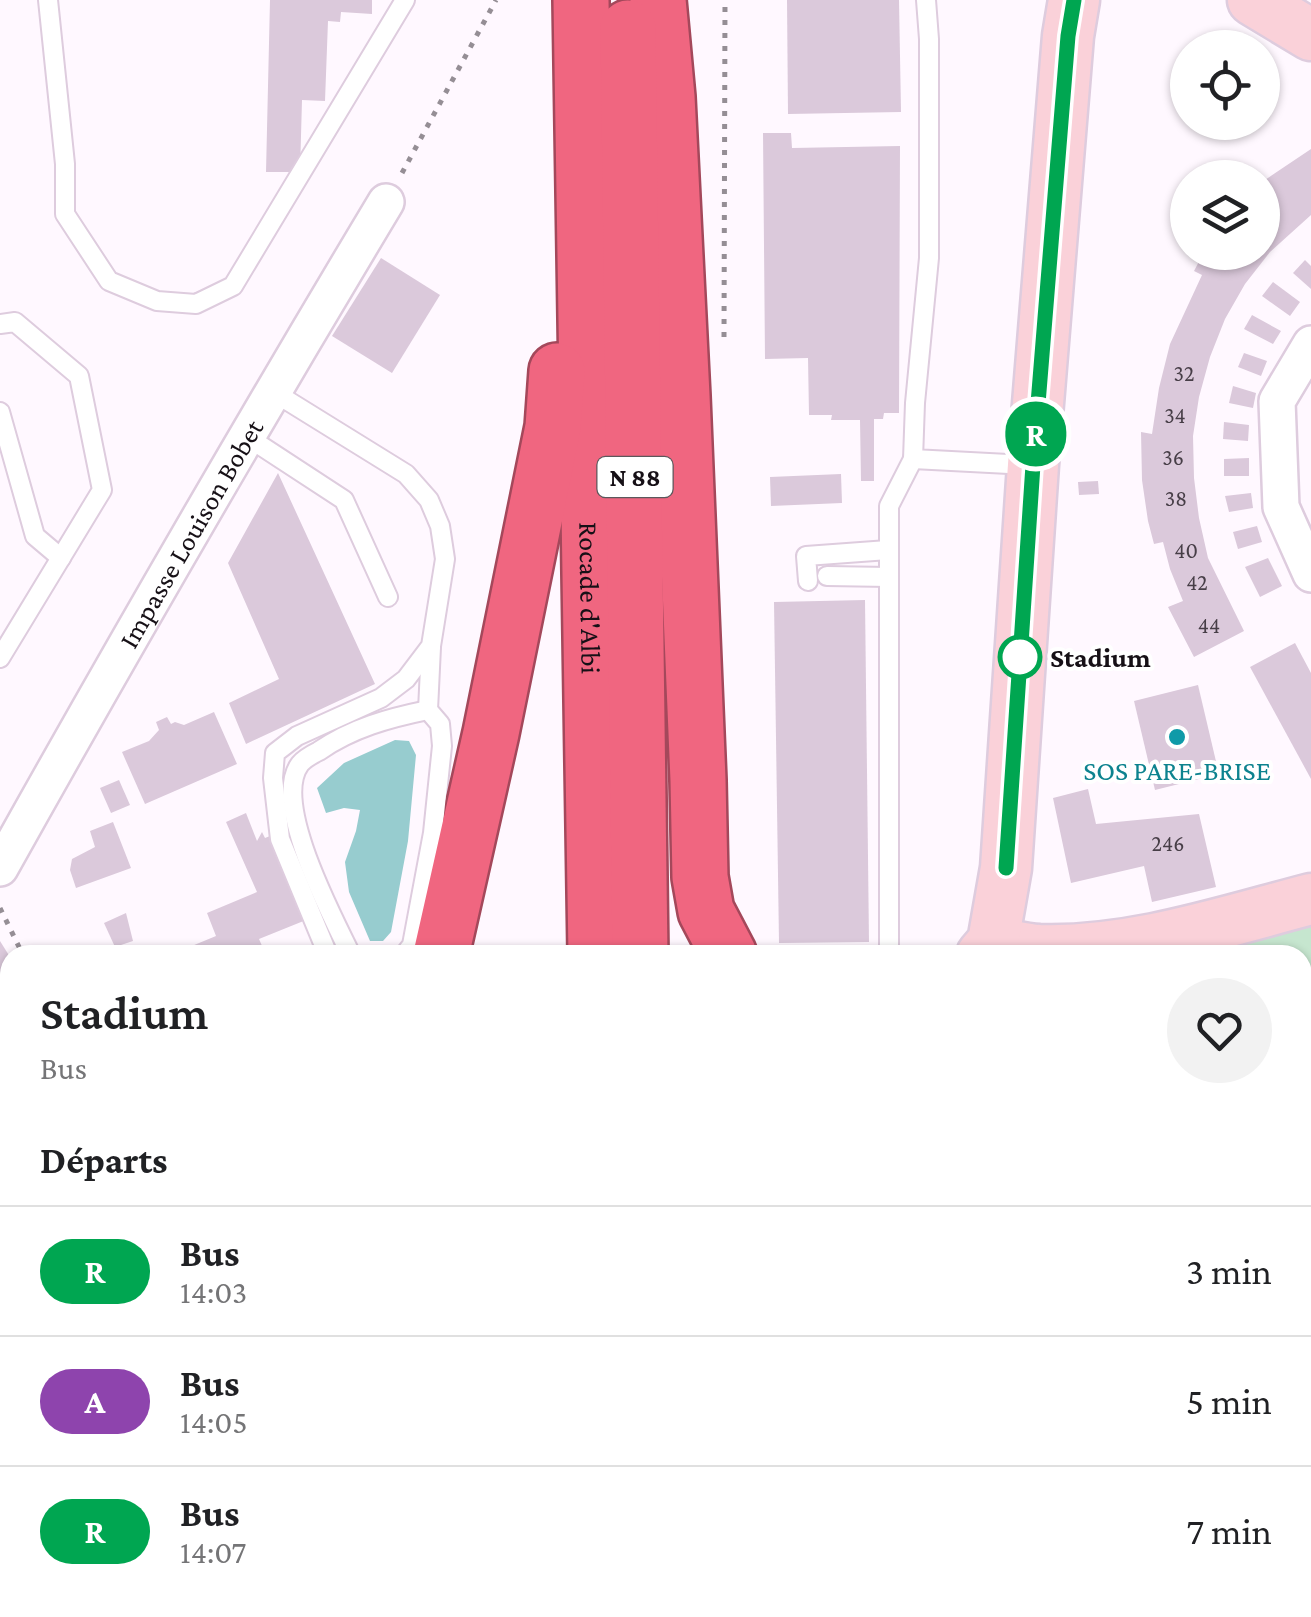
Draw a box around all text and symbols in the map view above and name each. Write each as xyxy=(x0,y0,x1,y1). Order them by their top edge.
map controls xyxy=(1170,30,1280,270)
button: locate xyxy=(1170,30,1280,140)
button: layers xyxy=(1170,160,1280,270)
house number: 32 xyxy=(1174,361,1194,386)
line badge: R xyxy=(1004,402,1068,466)
house number: 34 xyxy=(1164,403,1186,428)
street label: Impasse Louison Bobet xyxy=(113,413,270,653)
text: R xyxy=(1025,415,1047,454)
house number: 36 xyxy=(1162,445,1184,470)
road number: N 88 xyxy=(598,457,672,497)
house number: 38 xyxy=(1165,486,1187,511)
street label: Rocade d'Albi xyxy=(573,522,607,674)
house number: 40 xyxy=(1174,538,1198,563)
house number: 42 xyxy=(1186,570,1208,595)
house number: 44 xyxy=(1198,613,1220,638)
marker: Stadium xyxy=(999,636,1041,678)
place label: Stadium xyxy=(1050,642,1151,673)
marker: SOS PARE-BRISE xyxy=(1166,726,1188,748)
place label: SOS PARE-BRISE xyxy=(1083,755,1271,786)
house number: 246 xyxy=(1152,831,1184,856)
button: heart xyxy=(1167,978,1272,1083)
text: Stadium xyxy=(40,986,208,1039)
text: Bus xyxy=(40,1050,87,1086)
text: Départs xyxy=(40,1139,167,1181)
text: Bus xyxy=(180,1232,239,1274)
text: 3 min xyxy=(1186,1250,1272,1292)
text: R xyxy=(84,1252,106,1291)
text: 14:03 xyxy=(180,1274,247,1310)
text: Bus xyxy=(180,1362,239,1404)
text: 5 min xyxy=(1186,1380,1272,1422)
text: A xyxy=(85,1382,105,1421)
text: 14:05 xyxy=(180,1404,247,1440)
text: Bus xyxy=(180,1492,239,1534)
text: 7 min xyxy=(1186,1510,1272,1552)
text: R xyxy=(84,1512,106,1551)
text: 14:07 xyxy=(180,1534,246,1570)

